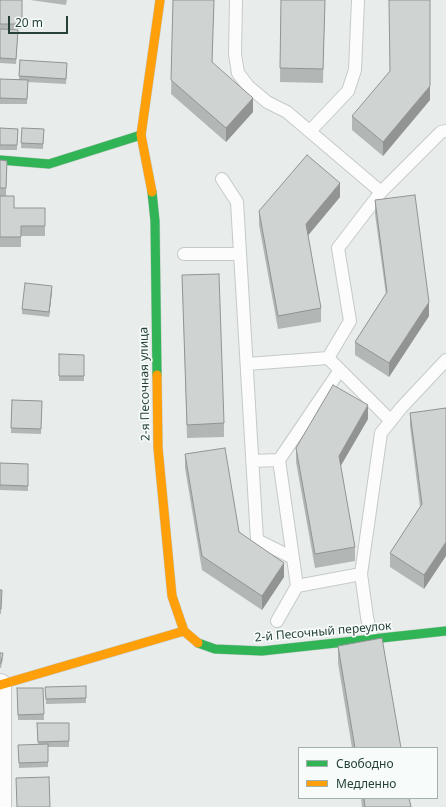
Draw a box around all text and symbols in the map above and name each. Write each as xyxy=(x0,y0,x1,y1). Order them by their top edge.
scale bar xyxy=(10,8,70,34)
text: 20 m xyxy=(15,14,43,31)
street label: 2-я Песочная улица xyxy=(137,327,153,441)
street label: 2-й Песочный переулок xyxy=(254,619,392,645)
legend xyxy=(298,747,438,799)
text: Свободно xyxy=(336,755,394,772)
text: Медленно xyxy=(336,775,396,792)

